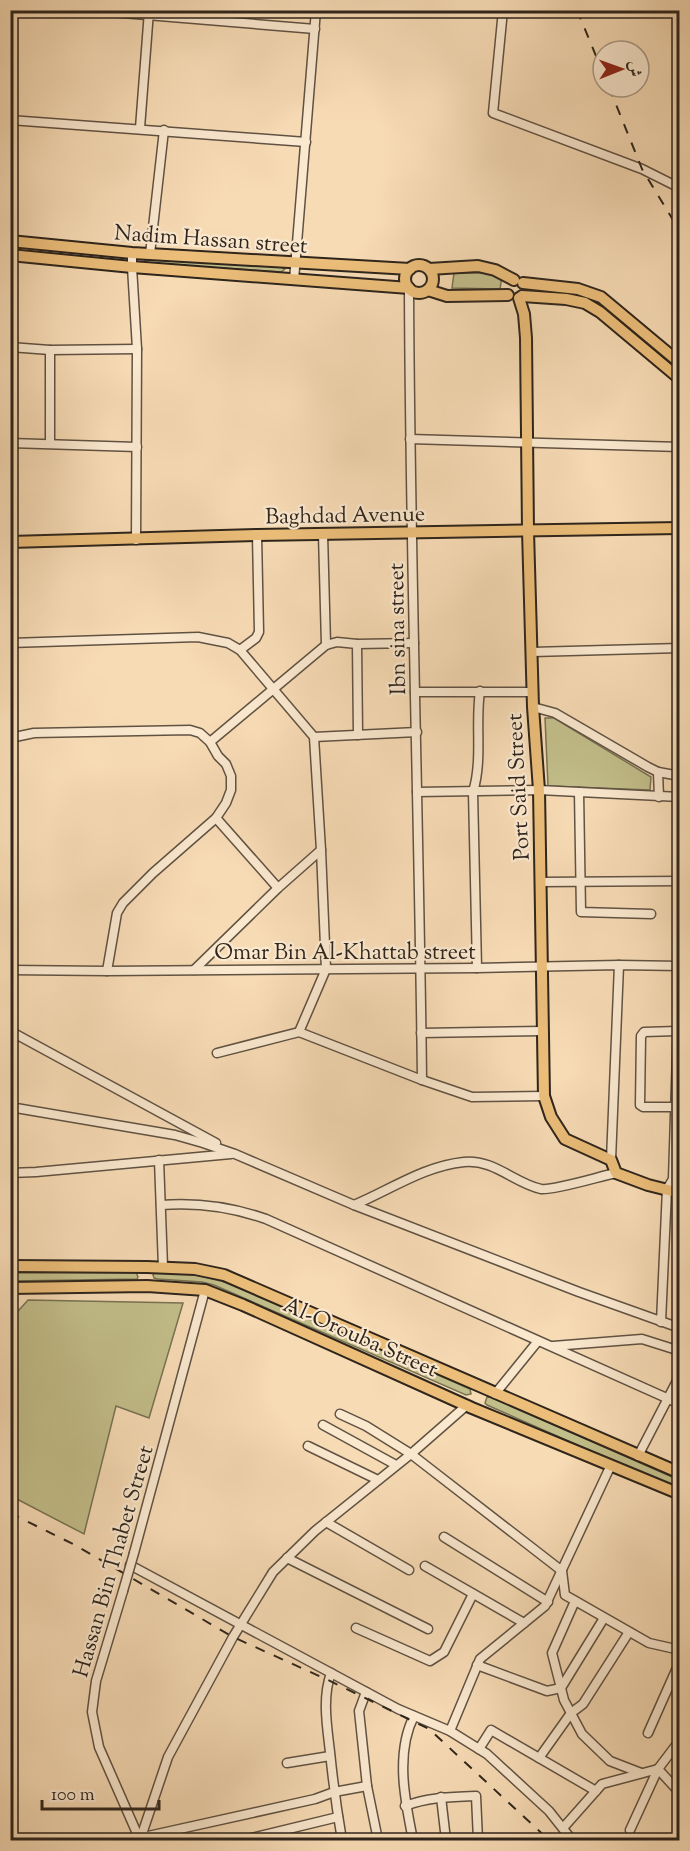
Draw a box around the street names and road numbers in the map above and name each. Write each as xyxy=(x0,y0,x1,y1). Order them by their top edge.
street label: Nadim Hassan street xyxy=(113,218,309,264)
street label: Baghdad Avenue xyxy=(265,500,425,534)
street label: Ibn sina street xyxy=(382,562,416,695)
street label: Port Said Street xyxy=(500,712,540,861)
street label: Omar Bin Al-Khattab street xyxy=(214,938,476,970)
street label: Al-Orouba Street xyxy=(277,1290,443,1387)
street label: Hassan Bin Thabet Street xyxy=(66,1442,163,1682)

